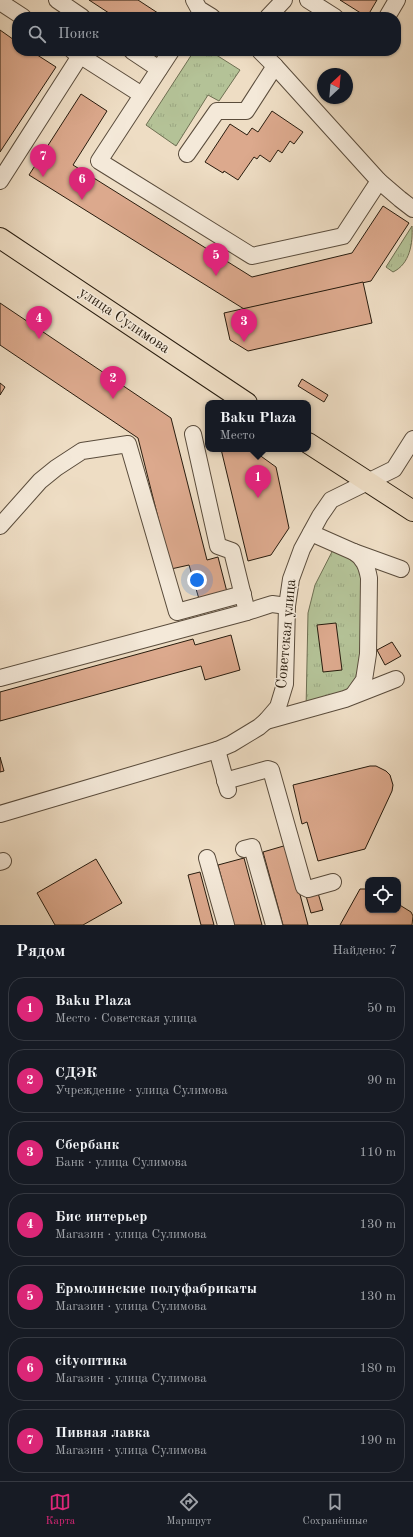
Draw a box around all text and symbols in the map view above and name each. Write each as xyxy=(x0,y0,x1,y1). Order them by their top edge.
search box xyxy=(12,12,401,56)
icon: search xyxy=(26,23,48,45)
text: Поиск xyxy=(58,27,99,42)
north arrow xyxy=(317,68,353,104)
pin: 7 xyxy=(30,144,56,177)
pin: 6 xyxy=(69,167,95,200)
pin: 5 xyxy=(203,243,229,276)
street label: улица Сулимова xyxy=(76,285,173,357)
pin: 4 xyxy=(26,306,52,339)
pin: 3 xyxy=(231,309,257,342)
pin: 2 xyxy=(100,366,126,399)
popup xyxy=(205,400,311,452)
text: Baku Plaza xyxy=(220,411,296,426)
text: Место xyxy=(220,429,255,442)
pin: 1 xyxy=(245,465,271,498)
your location xyxy=(187,570,207,590)
street label: Советская улица xyxy=(275,578,299,690)
map controls xyxy=(365,877,401,913)
button: locate xyxy=(365,877,401,913)
text: Рядом xyxy=(16,943,65,960)
text: Найдено: 7 xyxy=(333,944,397,957)
text: Baku Plaza xyxy=(55,994,131,1009)
text: 1 xyxy=(26,1002,34,1015)
text: 50 m xyxy=(367,1002,396,1015)
text: Место · Советская улица xyxy=(55,1012,197,1025)
text: СДЭК xyxy=(55,1066,97,1081)
text: 2 xyxy=(26,1074,34,1087)
text: 90 m xyxy=(367,1074,396,1087)
text: Учреждение · улица Сулимова xyxy=(55,1084,228,1097)
text: Сбербанк xyxy=(55,1138,119,1153)
text: 3 xyxy=(26,1146,34,1159)
text: 110 m xyxy=(359,1146,396,1159)
text: Банк · улица Сулимова xyxy=(55,1156,187,1169)
text: Бис интерьер xyxy=(55,1210,148,1225)
text: 4 xyxy=(26,1218,34,1231)
text: 130 m xyxy=(359,1218,396,1231)
text: Магазин · улица Сулимова xyxy=(55,1228,207,1241)
text: Ермолинские полуфабрикаты xyxy=(55,1282,257,1297)
text: 5 xyxy=(26,1290,34,1303)
text: 130 m xyxy=(359,1290,396,1303)
text: Магазин · улица Сулимова xyxy=(55,1300,207,1313)
text: cityоптика xyxy=(55,1354,127,1369)
text: 6 xyxy=(26,1362,34,1375)
text: 180 m xyxy=(359,1362,396,1375)
text: Магазин · улица Сулимова xyxy=(55,1372,207,1385)
text: Пивная лавка xyxy=(55,1426,150,1441)
text: 7 xyxy=(26,1434,34,1447)
text: 190 m xyxy=(359,1434,396,1447)
text: Магазин · улица Сулимова xyxy=(55,1444,207,1457)
tab: Карта xyxy=(46,1491,75,1529)
tab: Маршрут xyxy=(166,1491,212,1529)
tab: Сохранённые xyxy=(303,1491,367,1529)

